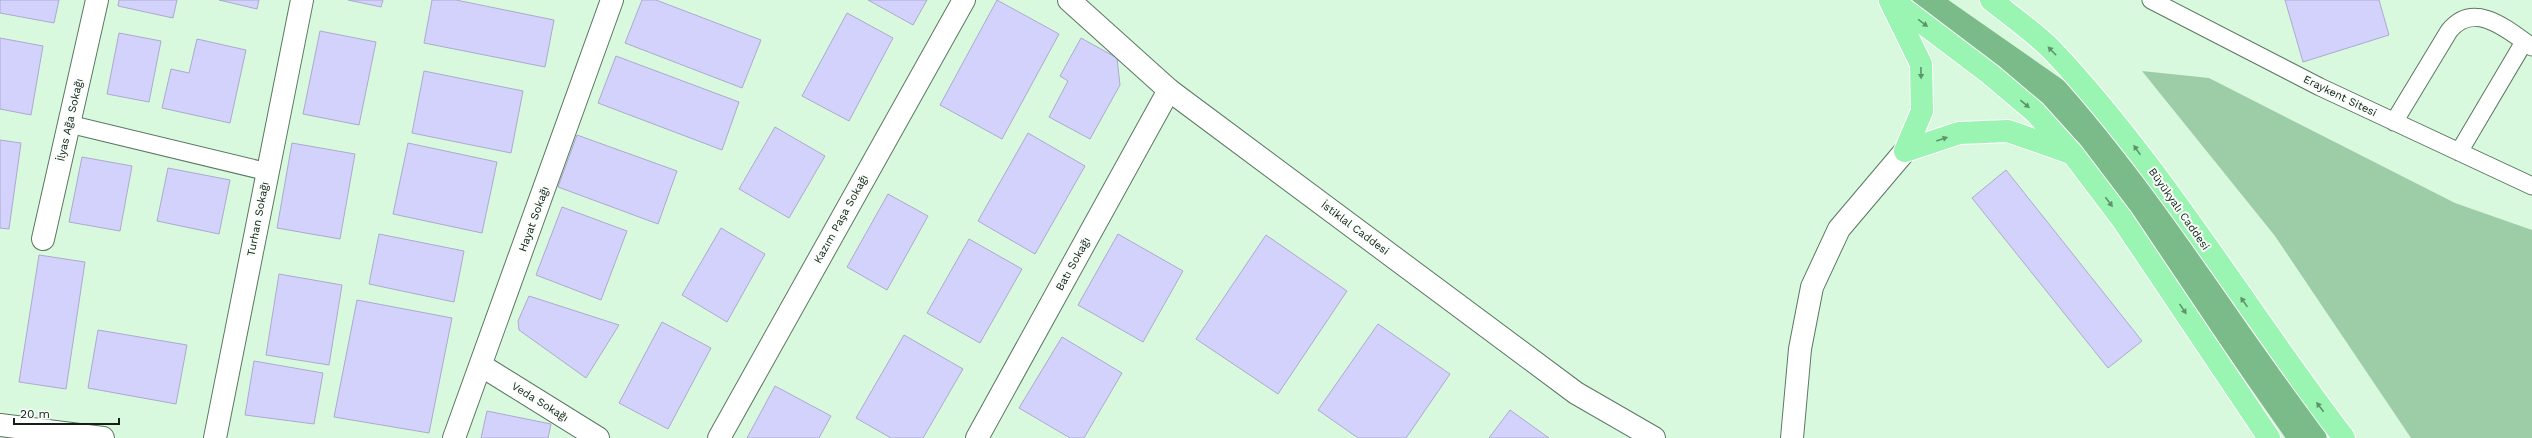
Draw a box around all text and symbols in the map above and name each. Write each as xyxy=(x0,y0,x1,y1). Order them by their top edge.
one-way arrow xyxy=(1917,19,1928,28)
one-way arrow xyxy=(2047,46,2057,56)
one-way arrow xyxy=(1918,67,1924,80)
street label: Eraykent Sitesi xyxy=(2301,73,2379,119)
street label: İlyas Ağa Sokağı xyxy=(53,77,86,163)
one-way arrow xyxy=(2020,99,2030,108)
one-way arrow xyxy=(1936,135,1948,141)
one-way arrow xyxy=(2133,145,2141,155)
street label: Büyükyalı Caddesi xyxy=(2146,165,2212,253)
street label: Kazım Paşa Sokağı xyxy=(811,172,871,266)
street label: Turhan Sokağı xyxy=(244,181,272,257)
street label: Hayat Sokağı xyxy=(516,185,552,253)
street label: İstiklal Caddesi xyxy=(1318,197,1392,258)
one-way arrow xyxy=(2105,197,2113,208)
street label: Batı Sokağı xyxy=(1053,235,1093,293)
one-way arrow xyxy=(2240,296,2248,307)
one-way arrow xyxy=(2179,304,2187,315)
street label: Veda Sokağı xyxy=(509,379,571,425)
scale bar xyxy=(14,400,119,426)
one-way arrow xyxy=(2317,402,2325,412)
text: 20 m xyxy=(20,407,50,421)

